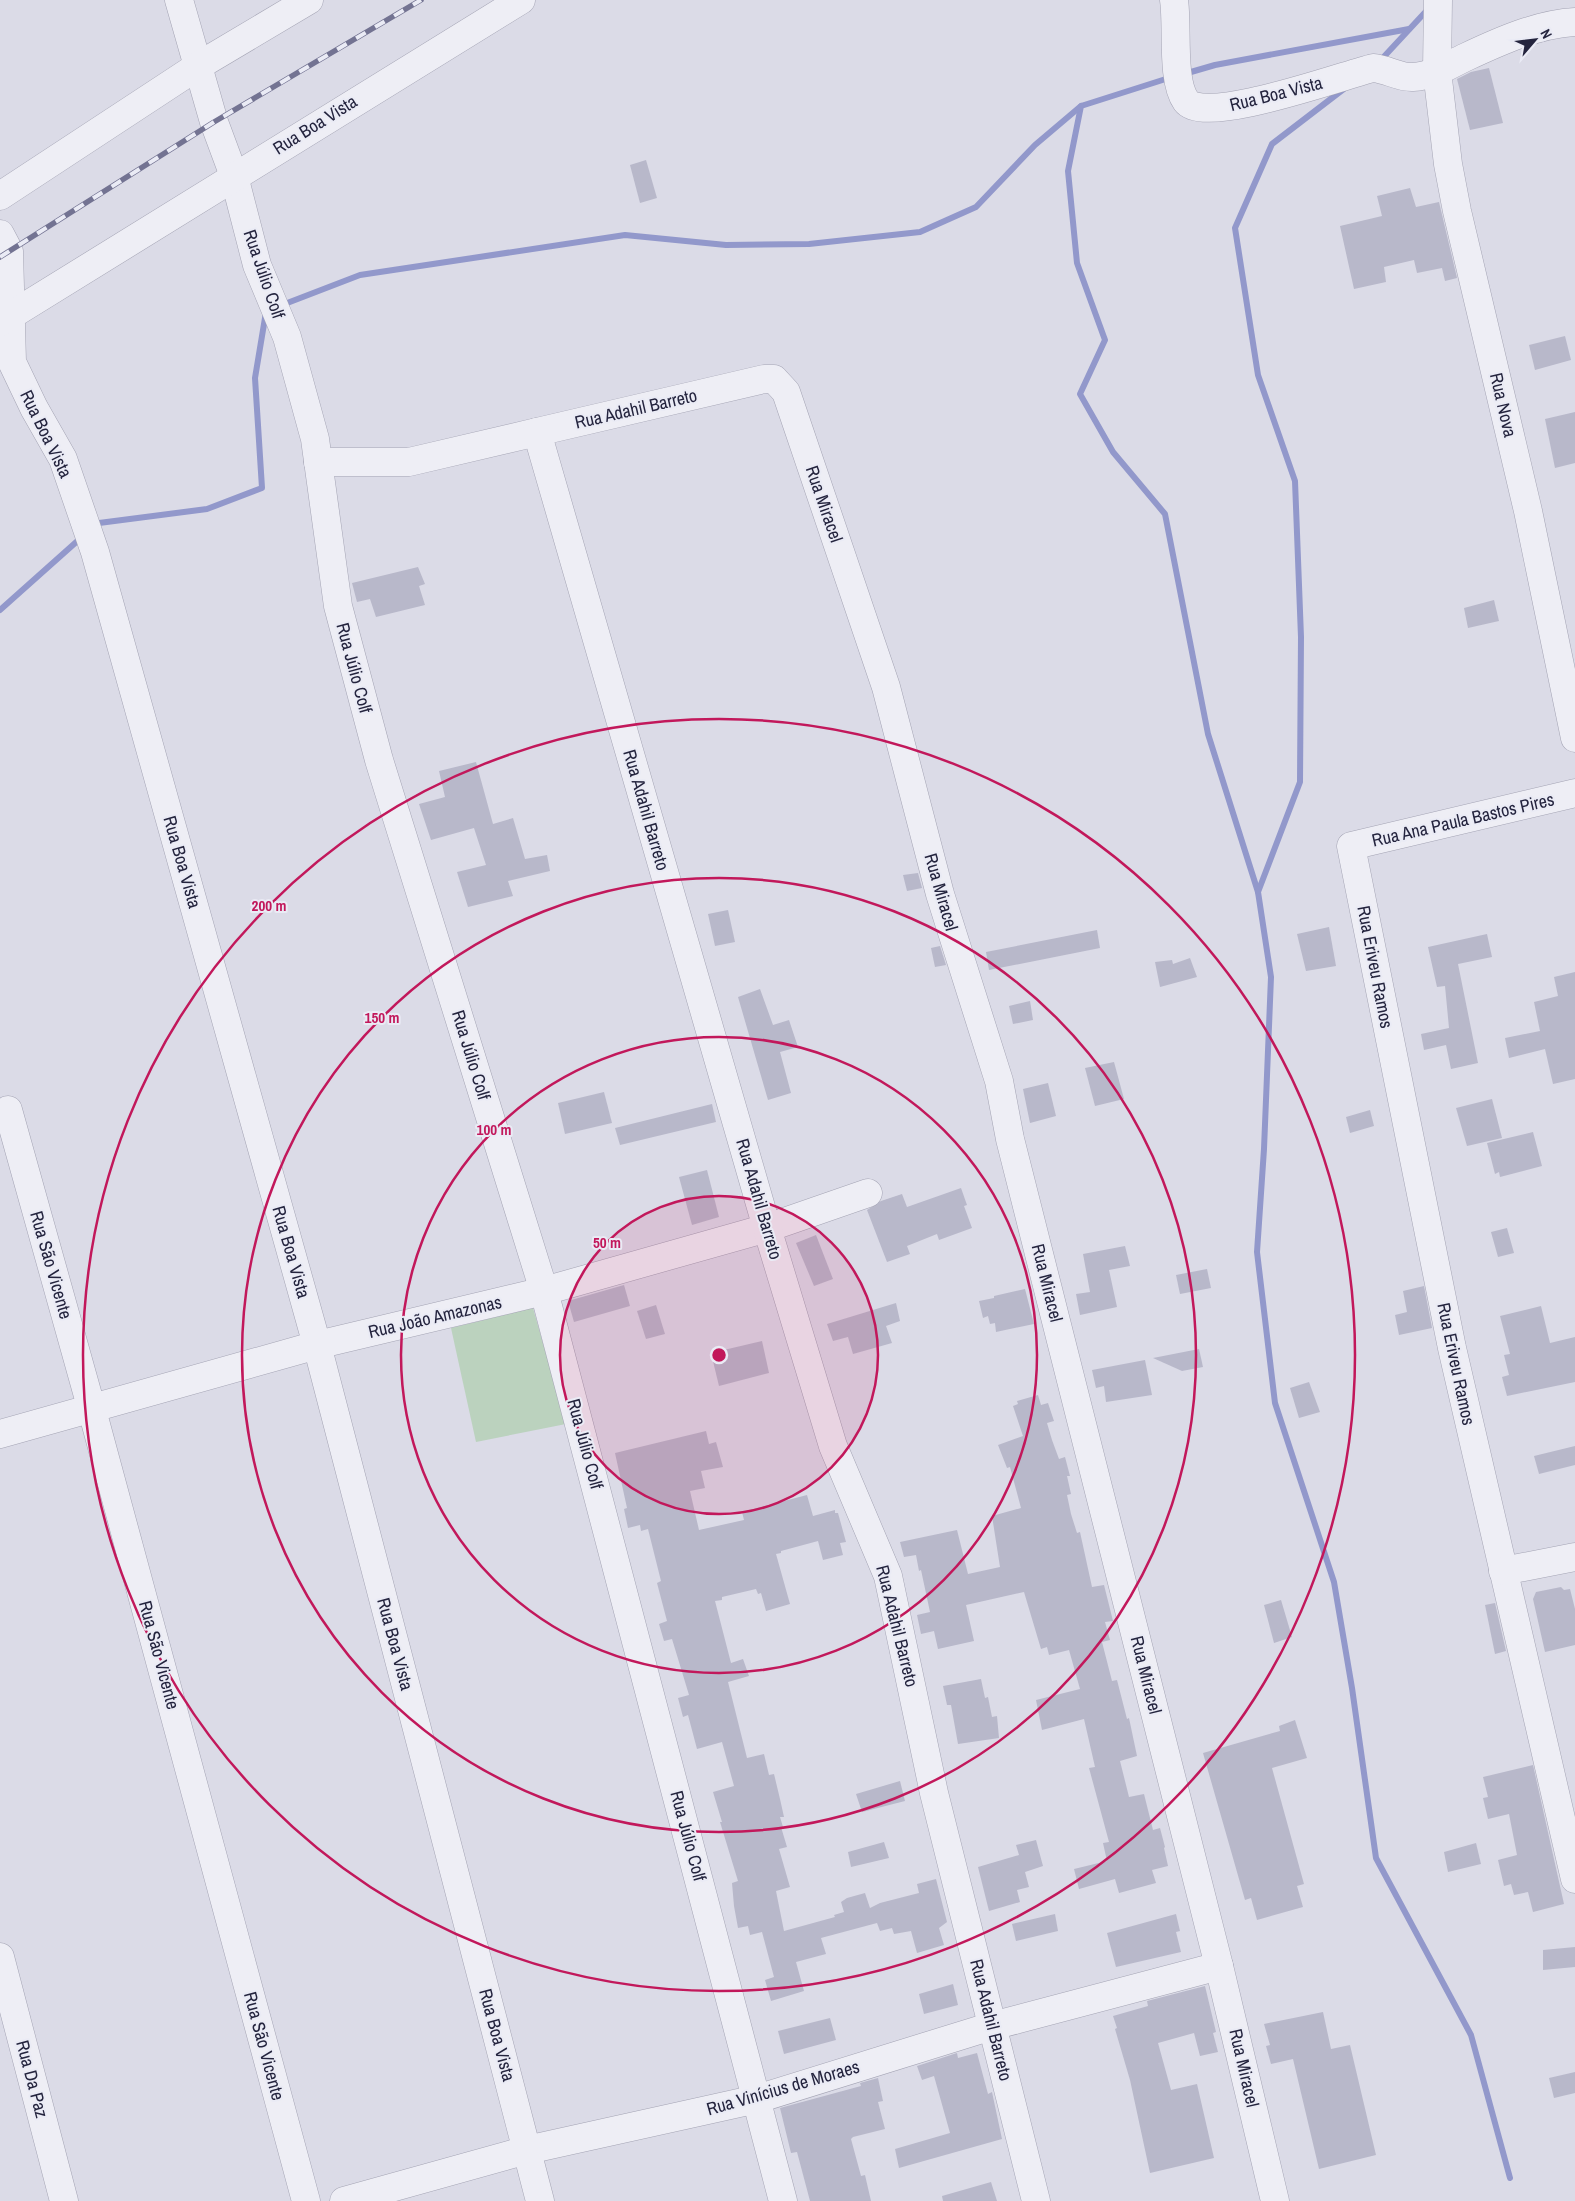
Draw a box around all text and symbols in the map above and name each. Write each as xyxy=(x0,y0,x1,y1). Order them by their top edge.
north arrow xyxy=(1510,15,1560,65)
text: N xyxy=(1537,26,1556,42)
street label: Rua Boa Vista xyxy=(1227,70,1325,117)
street label: Rua Boa Vista xyxy=(268,89,362,160)
street label: Rua Júlio Colf xyxy=(238,226,292,323)
street label: Rua Nova xyxy=(1484,370,1523,440)
street label: Rua Adahil Barreto xyxy=(572,382,699,435)
street label: Rua Boa Vista xyxy=(14,386,78,482)
street label: Rua Miracel xyxy=(800,462,849,546)
street label: Rua Júlio Colf xyxy=(330,620,379,717)
street label: Rua Adahil Barreto xyxy=(617,746,676,873)
street label: Rua Ana Paula Bastos Pires xyxy=(1369,786,1556,853)
street label: Rua Boa Vista xyxy=(157,813,208,911)
street label: Rua Miracel xyxy=(918,850,964,934)
text: 200 m xyxy=(252,895,286,916)
street label: Rua Eriveu Ramos xyxy=(1351,903,1400,1030)
text: 150 m xyxy=(365,1007,399,1028)
street label: Rua Júlio Colf xyxy=(446,1007,497,1104)
text: 100 m xyxy=(477,1119,511,1140)
street label: Rua Adahil Barreto xyxy=(730,1135,789,1262)
street label: Rua Boa Vista xyxy=(266,1203,317,1301)
street label: Rua São Vicente xyxy=(24,1208,79,1322)
text: 50 m xyxy=(593,1232,621,1253)
street label: Rua Miracel xyxy=(1026,1241,1069,1325)
street label: Rua João Amazonas xyxy=(366,1289,504,1344)
street label: Rua Eriveu Ramos xyxy=(1431,1300,1482,1427)
centre of rings xyxy=(710,1346,728,1364)
street label: Rua Júlio Colf xyxy=(561,1396,610,1493)
street label: Rua Adahil Barreto xyxy=(870,1562,925,1689)
street label: Rua Boa Vista xyxy=(371,1595,420,1693)
street label: Rua São Vicente xyxy=(133,1598,186,1712)
street label: Rua Miracel xyxy=(1125,1633,1168,1717)
street label: Rua Júlio Colf xyxy=(664,1788,713,1885)
street label: Rua Adahil Barreto xyxy=(964,1956,1019,2083)
street label: Rua Boa Vista xyxy=(473,1986,522,2084)
street label: Rua São Vicente xyxy=(238,1989,291,2103)
street label: Rua Miracel xyxy=(1223,2026,1266,2109)
street label: Rua Da Paz xyxy=(10,2037,55,2121)
street label: Rua Vinícius de Moraes xyxy=(703,2054,862,2121)

